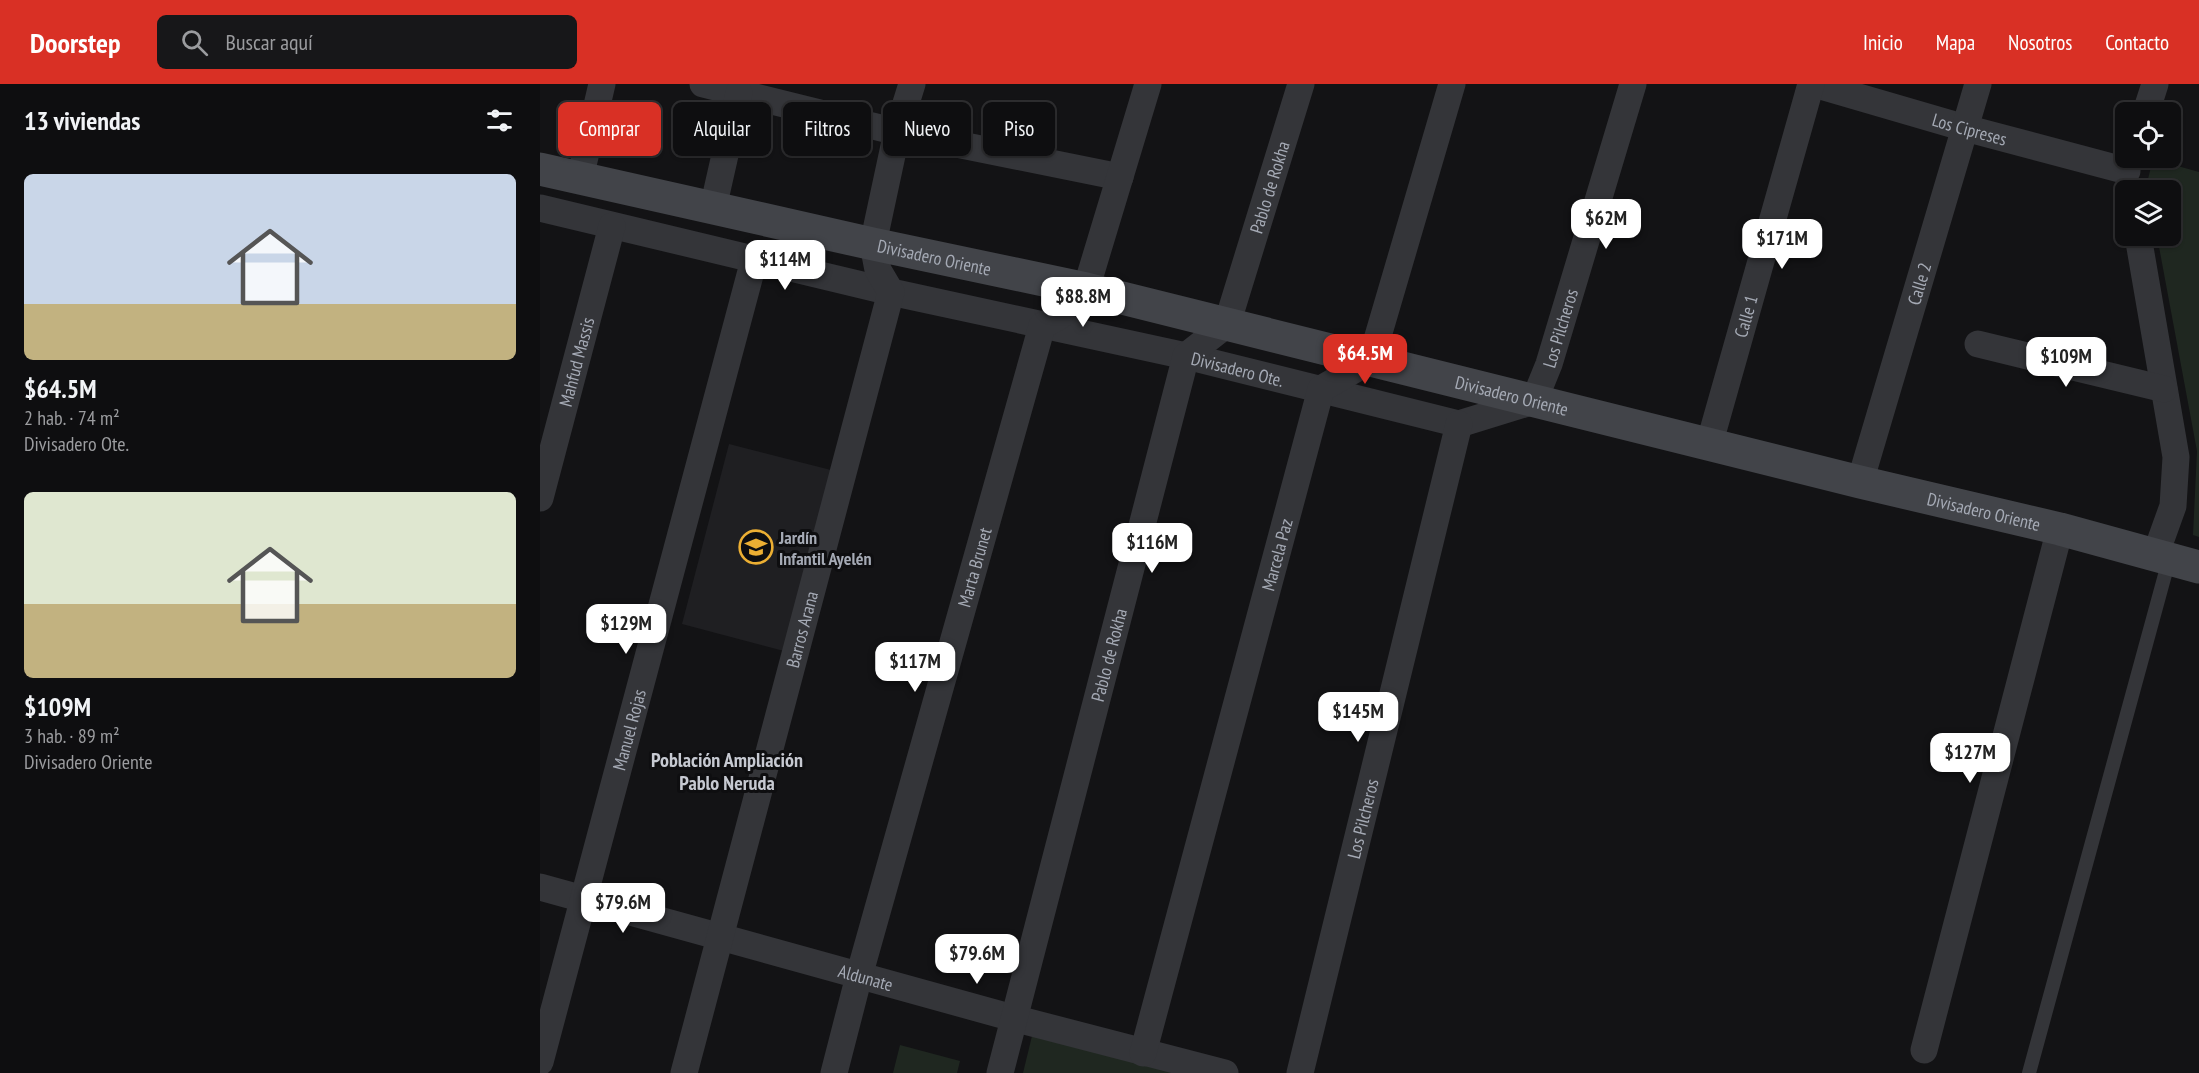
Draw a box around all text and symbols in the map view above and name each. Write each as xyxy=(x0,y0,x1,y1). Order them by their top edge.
search box xyxy=(157,15,577,69)
text: Doorstep xyxy=(30,24,121,61)
icon: search xyxy=(178,26,211,59)
text: Buscar aquí xyxy=(226,28,313,56)
text: Inicio xyxy=(1863,29,1903,56)
text: Mapa xyxy=(1936,29,1975,56)
text: Nosotros xyxy=(2008,29,2072,56)
text: Contacto xyxy=(2105,29,2169,56)
chip: Comprar xyxy=(558,102,661,156)
chip: Alquilar xyxy=(673,102,771,156)
chip: Filtros xyxy=(783,102,871,156)
chip: Nuevo xyxy=(883,102,971,156)
chip: Piso xyxy=(983,102,1055,156)
map controls xyxy=(2115,102,2181,246)
button: locate xyxy=(2115,102,2181,168)
text: 13 viviendas xyxy=(24,104,140,137)
icon: filters xyxy=(483,104,516,137)
street label: Los Cipreses xyxy=(1930,108,2009,150)
street label: Pablo de Rokha xyxy=(1244,138,1294,236)
button: layers xyxy=(2115,180,2181,246)
pin: $62M xyxy=(1570,199,1642,250)
text: $62M xyxy=(1585,205,1627,231)
icon: home xyxy=(216,213,324,321)
pin: $171M xyxy=(1740,219,1824,270)
text: $171M xyxy=(1756,225,1808,251)
street label: Divisadero Oriente xyxy=(875,234,993,280)
pin: $114M xyxy=(743,240,827,291)
text: $114M xyxy=(759,246,811,272)
street label: Calle 2 xyxy=(1902,260,1936,307)
pin: $88.8M xyxy=(1034,277,1132,328)
text: $88.8M xyxy=(1055,283,1111,309)
street label: Los Pilcheros xyxy=(1537,286,1582,370)
street label: Calle 1 xyxy=(1729,292,1762,340)
street label: Mahfud Massis xyxy=(553,315,599,409)
pin: $64.5M xyxy=(1316,334,1414,385)
pin: $109M xyxy=(2024,337,2108,388)
text: $64.5M xyxy=(1337,340,1393,366)
text: $109M xyxy=(2040,343,2092,369)
street label: Divisadero Ote. xyxy=(1189,346,1286,391)
street label: Divisadero Oriente xyxy=(1453,370,1571,420)
text: $64.5M xyxy=(24,372,97,405)
text: 2 hab. · 74 m² xyxy=(24,405,120,431)
text: Divisadero Ote. xyxy=(24,431,129,457)
street label: Divisadero Oriente xyxy=(1925,487,2043,536)
street label: Marcela Paz xyxy=(1256,516,1297,593)
pin: $116M xyxy=(1110,523,1194,574)
street label: Marta Brunet xyxy=(952,525,996,609)
place label: Jardín Infantil Ayelén xyxy=(778,526,872,570)
school or university icon: Jardín Infantil Ayelén xyxy=(738,529,774,565)
text: $116M xyxy=(1126,529,1178,555)
icon: home xyxy=(216,531,324,639)
street label: Barros Arana xyxy=(780,588,823,670)
pin: $129M xyxy=(584,604,668,655)
street label: Pablo de Rokha xyxy=(1085,606,1132,704)
text: $129M xyxy=(600,610,652,636)
pin: $117M xyxy=(873,642,957,693)
text: $117M xyxy=(889,648,941,674)
street label: Manuel Rojas xyxy=(607,687,650,773)
text: $109M xyxy=(24,690,91,723)
pin: $145M xyxy=(1316,692,1400,743)
text: $145M xyxy=(1332,698,1384,724)
text: 3 hab. · 89 m² xyxy=(24,723,120,749)
pin: $127M xyxy=(1928,733,2012,784)
text: $127M xyxy=(1944,739,1996,765)
district label: Población Ampliación Pablo Neruda xyxy=(651,747,803,796)
text: Divisadero Oriente xyxy=(24,749,152,775)
street label: Los Pilcheros xyxy=(1342,776,1383,861)
pin: $79.6M xyxy=(574,883,672,934)
text: $79.6M xyxy=(595,889,651,915)
pin: $79.6M xyxy=(928,934,1026,985)
text: $79.6M xyxy=(949,940,1005,966)
street label: Aldunate xyxy=(836,959,896,996)

